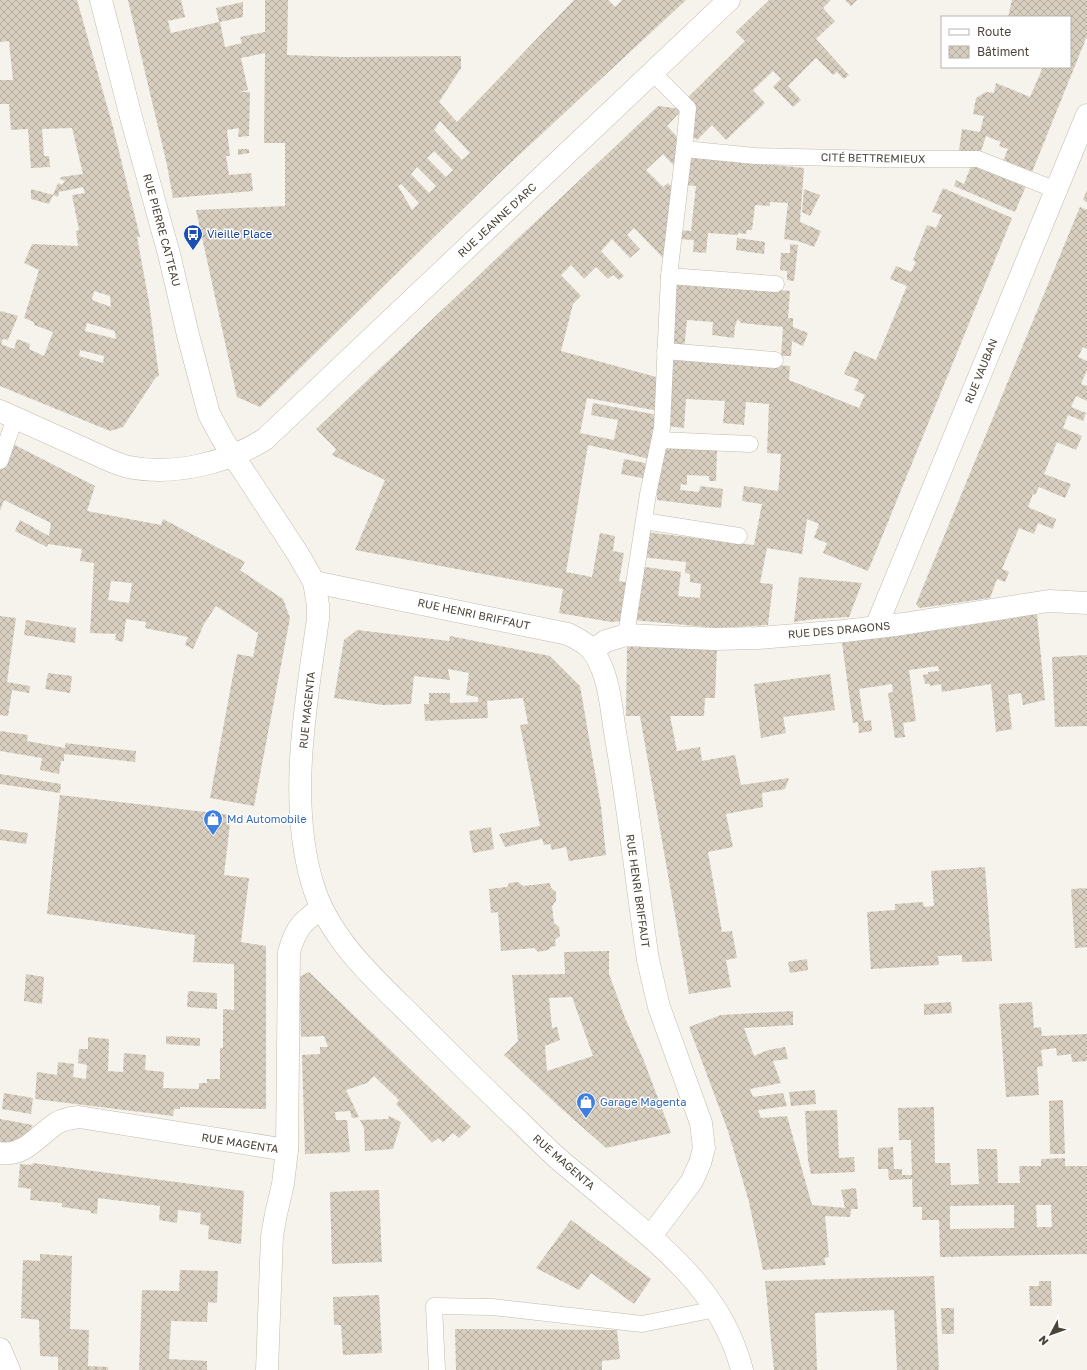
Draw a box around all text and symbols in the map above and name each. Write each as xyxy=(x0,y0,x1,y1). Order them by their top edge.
legend xyxy=(941,16,1071,68)
text: Route xyxy=(977,24,1011,39)
text: Bâtiment xyxy=(977,44,1030,59)
street label: CITÉ BETTREMIEUX xyxy=(821,150,925,165)
street label: RUE PIERRE CATTEAU xyxy=(141,172,184,288)
street label: RUE JEANNE D'ARC xyxy=(455,180,539,259)
bus stop icon: Vieille Place xyxy=(182,223,204,251)
place label: Vieille Place xyxy=(207,227,272,240)
street label: RUE VAUBAN xyxy=(962,336,1000,405)
street label: RUE HENRI BRIFFAUT xyxy=(417,595,532,632)
street label: RUE DES DRAGONS xyxy=(787,619,891,640)
street label: RUE MAGENTA xyxy=(296,670,317,749)
shop icon: Md Automobile xyxy=(202,808,224,836)
place label: Md Automobile xyxy=(227,812,307,825)
street label: RUE HENRI BRIFFAUT xyxy=(624,833,653,949)
shop icon: Garage Magenta xyxy=(575,1091,597,1119)
place label: Garage Magenta xyxy=(600,1095,686,1108)
street label: RUE MAGENTA xyxy=(201,1130,280,1155)
street label: RUE MAGENTA xyxy=(531,1131,598,1192)
north arrow xyxy=(1031,1314,1071,1354)
text: N xyxy=(1035,1333,1051,1348)

